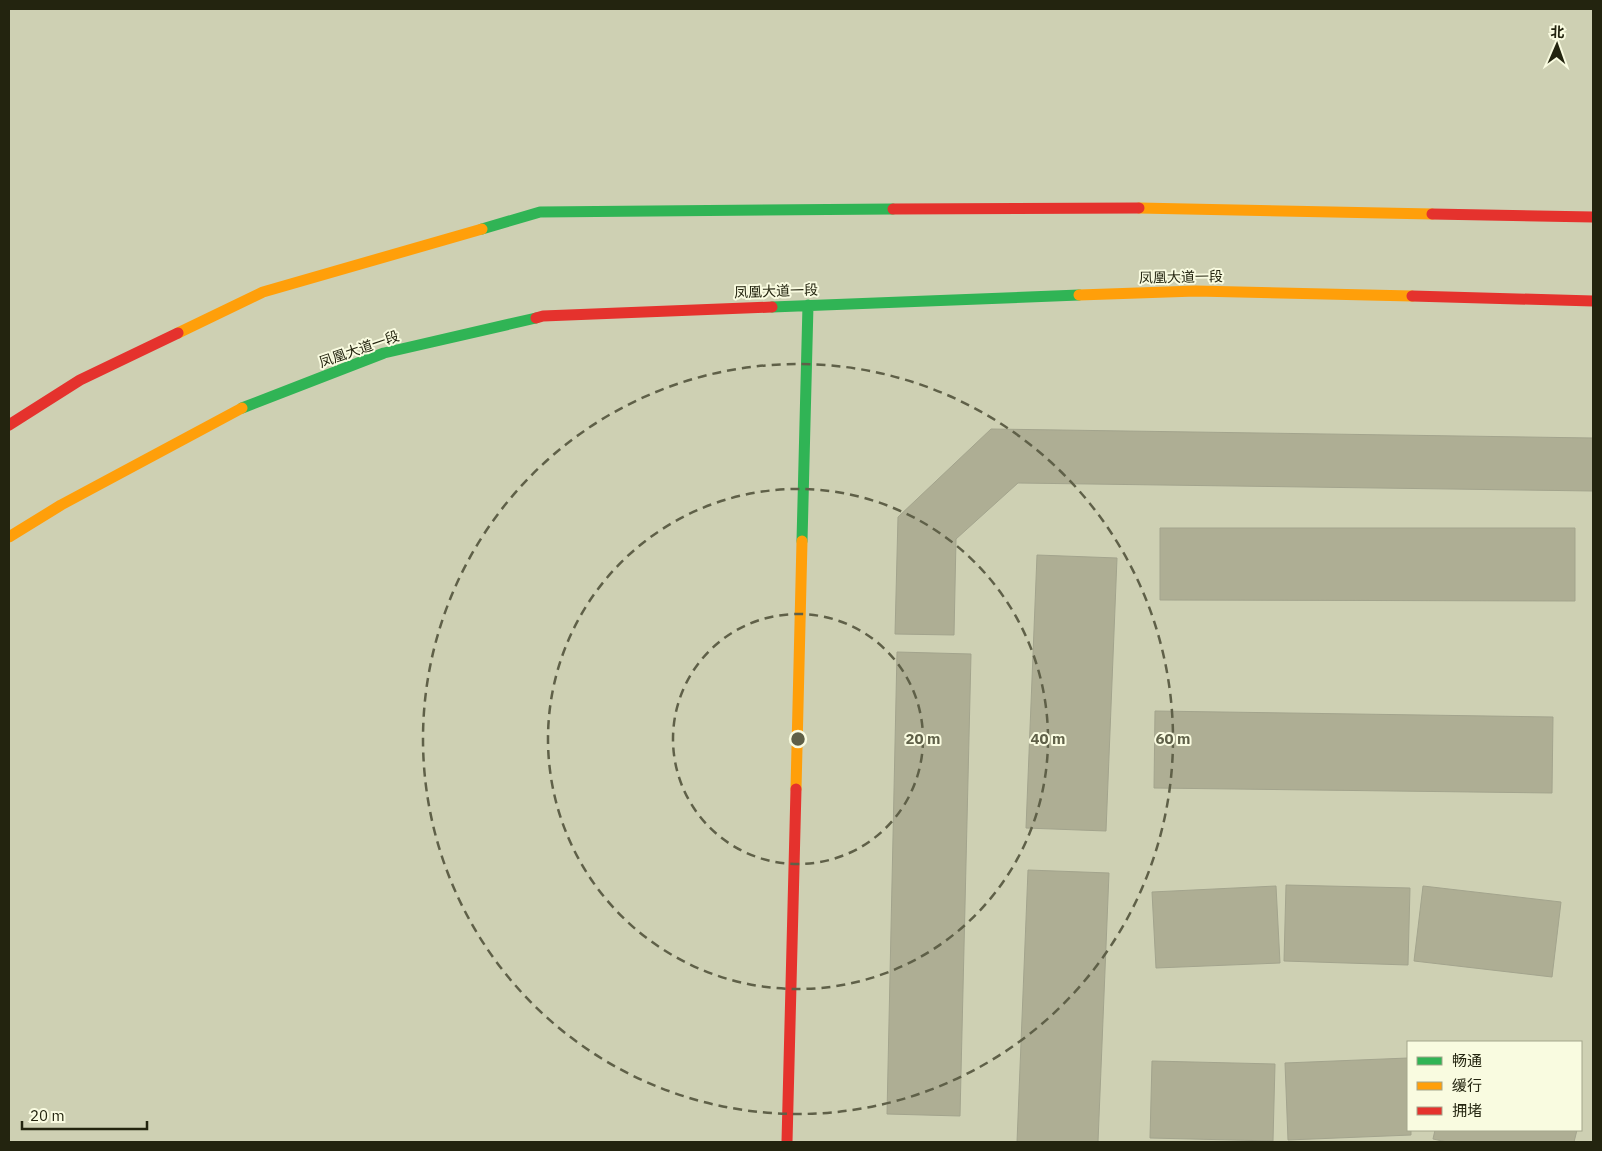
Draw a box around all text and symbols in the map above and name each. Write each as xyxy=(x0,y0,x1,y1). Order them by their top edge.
north arrow xyxy=(1532,20,1582,70)
text: 北 xyxy=(1550,23,1565,41)
street label: 凤凰大道一段 xyxy=(1139,267,1223,287)
street label: 凤凰大道一段 xyxy=(734,281,818,301)
street label: 凤凰大道一段 xyxy=(316,327,402,371)
text: 20 m xyxy=(906,729,940,748)
text: 40 m xyxy=(1031,729,1065,748)
text: 60 m xyxy=(1156,729,1190,748)
centre of rings xyxy=(789,730,807,748)
legend xyxy=(1407,1041,1582,1131)
text: 畅通 xyxy=(1452,1051,1482,1070)
text: 缓行 xyxy=(1452,1076,1482,1095)
scale bar xyxy=(22,1098,148,1130)
text: 拥堵 xyxy=(1452,1101,1482,1120)
text: 20 m xyxy=(30,1106,65,1125)

